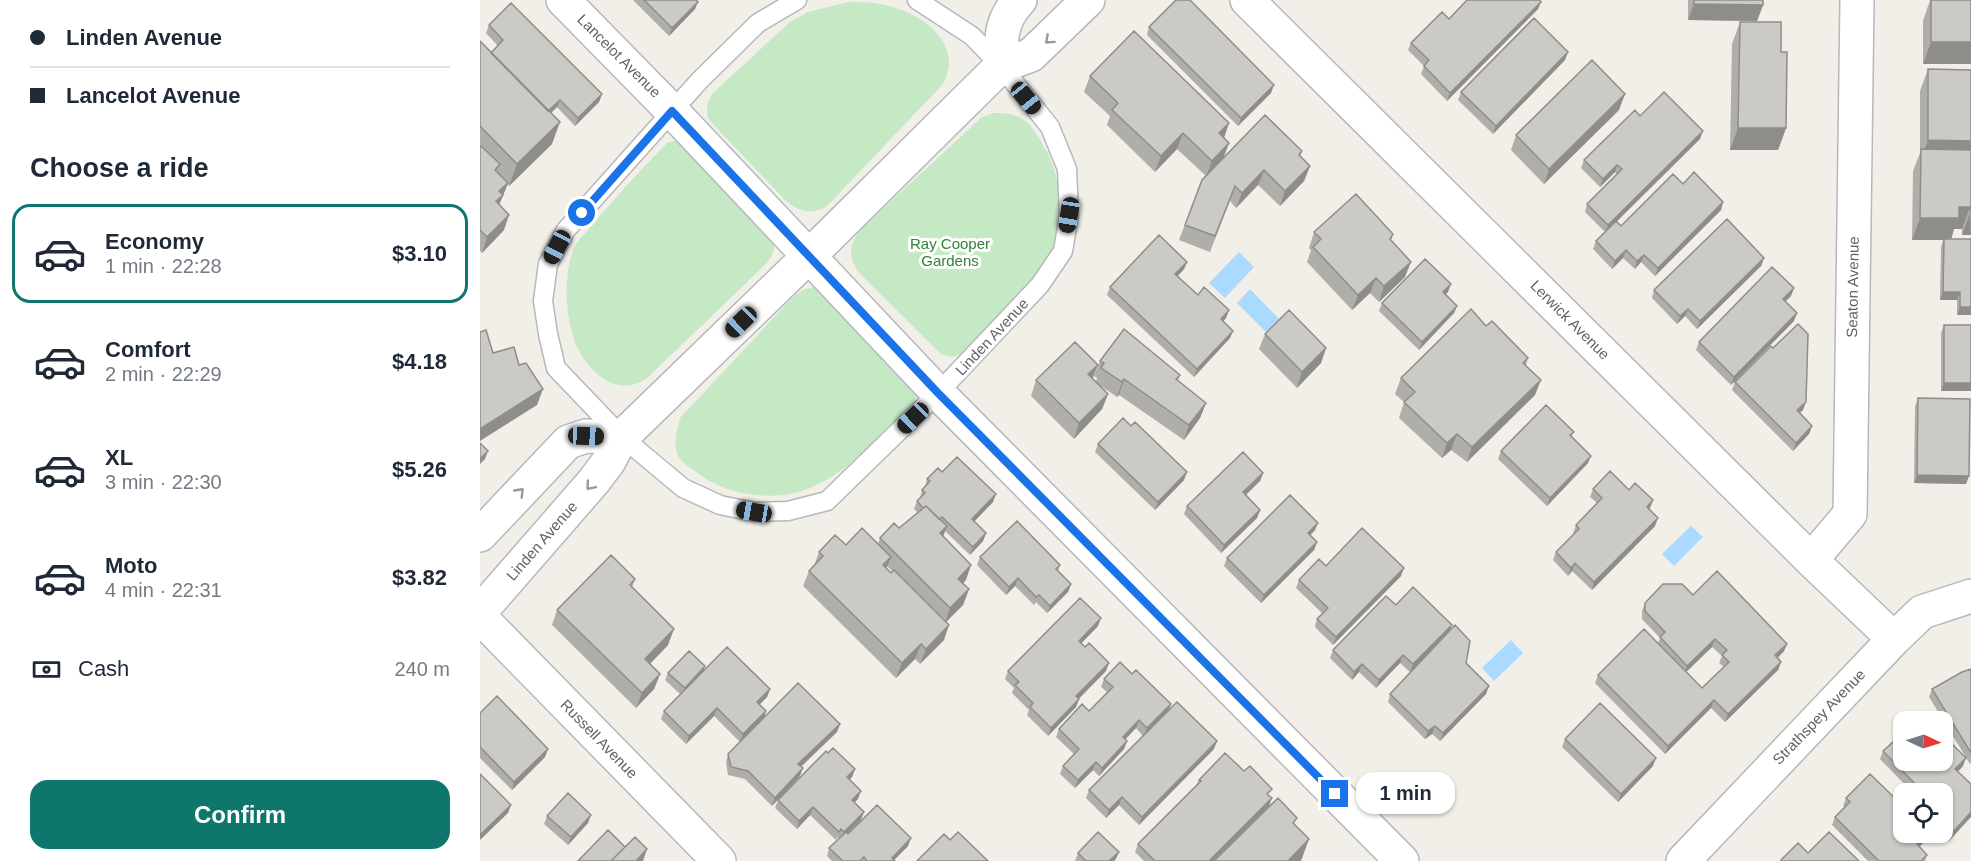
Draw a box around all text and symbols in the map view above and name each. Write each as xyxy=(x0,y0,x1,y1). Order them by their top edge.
street label: Lancelot Avenue xyxy=(574,11,664,101)
text: Linden Avenue xyxy=(66,25,222,50)
one-way arrow xyxy=(1045,33,1056,44)
car xyxy=(1008,78,1044,118)
text: Lancelot Avenue xyxy=(66,83,240,108)
text: Choose a ride xyxy=(30,153,209,183)
car xyxy=(1057,196,1081,234)
route start xyxy=(568,199,595,226)
icon: car xyxy=(33,227,87,281)
car xyxy=(541,227,573,267)
text: Economy xyxy=(105,229,204,254)
park label: Ray Cooper Gardens xyxy=(910,235,990,269)
street label: Seaton Avenue xyxy=(1843,236,1862,338)
text: $3.10 xyxy=(392,241,447,266)
text: 1 min · 22:28 xyxy=(105,255,222,277)
street label: Lerwick Avenue xyxy=(1527,277,1613,363)
street label: Linden Avenue xyxy=(952,295,1032,379)
car xyxy=(722,303,760,341)
icon: car xyxy=(33,335,87,389)
text: Comfort xyxy=(105,337,191,362)
text: $4.18 xyxy=(392,349,447,374)
text: 2 min · 22:29 xyxy=(105,363,222,385)
car xyxy=(894,399,932,437)
car xyxy=(568,426,604,446)
icon: car xyxy=(33,443,87,497)
text: XL xyxy=(105,445,133,470)
text: $5.26 xyxy=(392,457,447,482)
text: 3 min · 22:30 xyxy=(105,471,222,493)
one-way arrow xyxy=(586,479,597,490)
one-way arrow xyxy=(513,489,524,500)
street label: Linden Avenue xyxy=(503,498,581,584)
car xyxy=(735,500,773,524)
icon: car xyxy=(33,551,87,605)
text: Moto xyxy=(105,553,158,578)
text: $3.82 xyxy=(392,565,447,590)
text: 4 min · 22:31 xyxy=(105,579,222,601)
icon: cash xyxy=(30,653,63,686)
text: Cash xyxy=(78,656,129,681)
text: 240 m xyxy=(394,658,450,680)
street label: Strathspey Avenue xyxy=(1769,666,1868,768)
street label: Russell Avenue xyxy=(557,696,641,782)
north arrow xyxy=(1893,711,1953,771)
map controls xyxy=(1893,711,1953,843)
callout: 1 min xyxy=(1356,773,1455,815)
button: Confirm xyxy=(30,780,450,849)
route end xyxy=(1321,780,1348,807)
text: 1 min xyxy=(1379,782,1432,804)
button: locate xyxy=(1893,783,1953,843)

